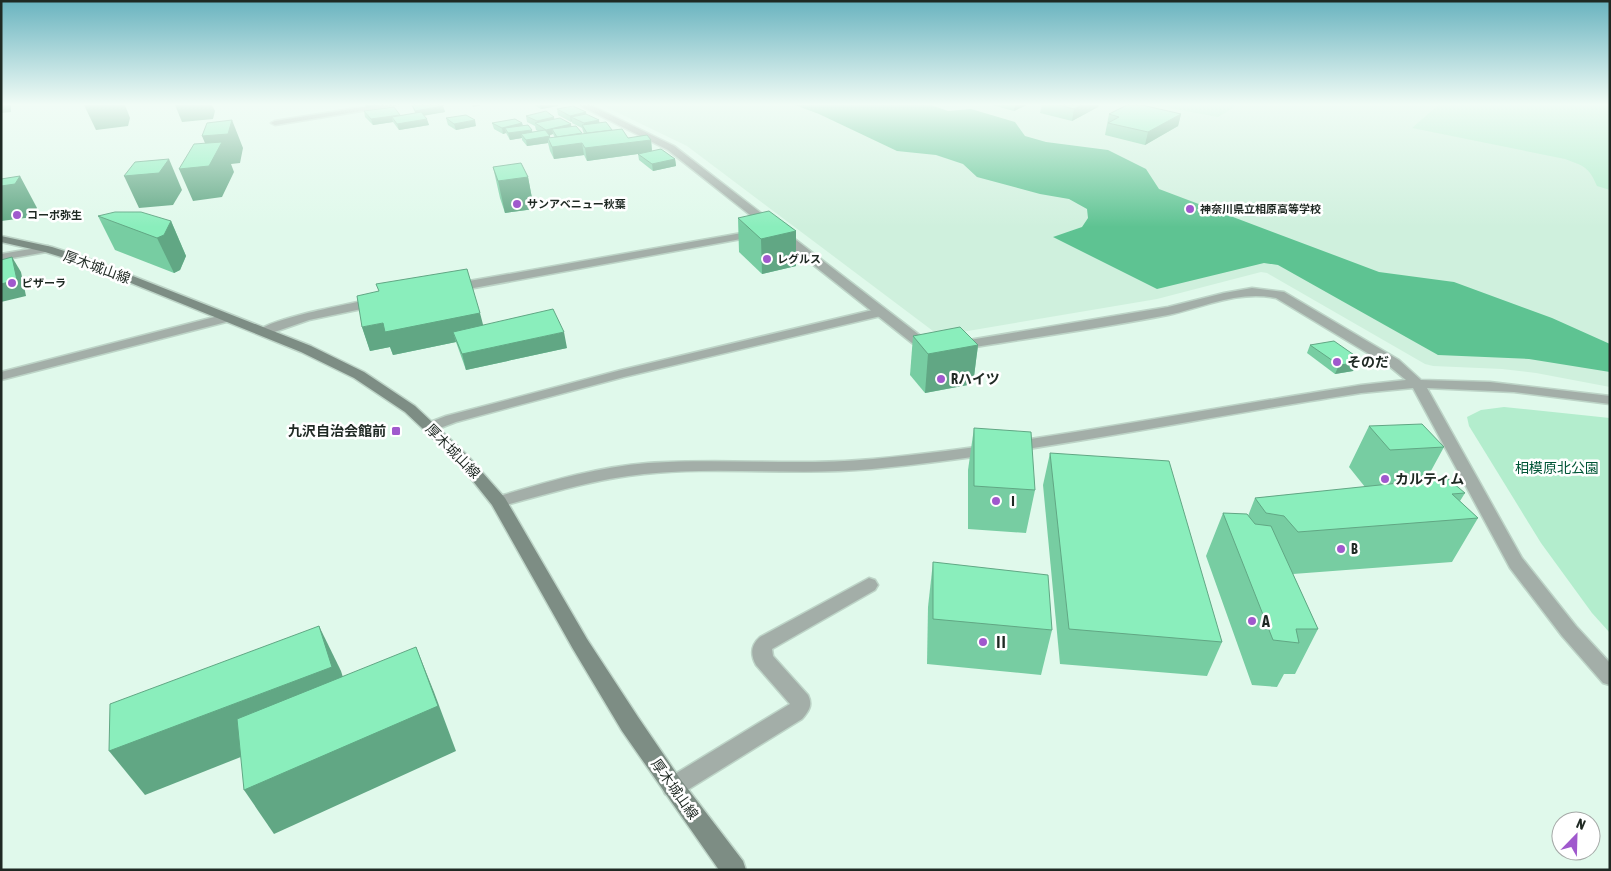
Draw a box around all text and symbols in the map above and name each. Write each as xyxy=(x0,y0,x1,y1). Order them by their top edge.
marker: サンアベニュー秋葉 xyxy=(511,198,523,210)
place label: サンアベニュー秋葉 xyxy=(527,198,626,210)
marker: 神奈川県立相原高等学校 xyxy=(1184,203,1196,215)
place label: 神奈川県立相原高等学校 xyxy=(1200,203,1321,215)
marker: コーポ弥生 xyxy=(11,209,23,221)
place label: コーポ弥生 xyxy=(27,209,82,221)
street label: 厚木城山線 xyxy=(61,248,133,286)
marker: レグルス xyxy=(761,253,773,265)
place label: レグルス xyxy=(777,253,821,265)
marker: ピザーラ xyxy=(6,277,18,289)
place label: ピザーラ xyxy=(22,277,66,289)
place label: そのだ xyxy=(1347,354,1389,370)
marker: そのだ xyxy=(1331,356,1343,368)
place label: Rハイツ xyxy=(951,371,1000,387)
marker: Rハイツ xyxy=(935,373,947,385)
street label: 厚木城山線 xyxy=(423,421,483,481)
place label: 九沢自治会館前 xyxy=(288,423,386,439)
marker: 九沢自治会館前 xyxy=(390,425,402,437)
park label: 相模原北公園 xyxy=(1515,460,1599,476)
place label: カルティム xyxy=(1395,471,1464,487)
marker: カルティム xyxy=(1379,473,1391,485)
place label: Ⅰ xyxy=(1006,493,1020,509)
marker: Ⅰ xyxy=(990,495,1002,507)
place label: B xyxy=(1351,541,1358,557)
marker: B xyxy=(1335,543,1347,555)
place label: A xyxy=(1261,612,1270,630)
marker: A xyxy=(1246,615,1258,627)
place label: Ⅱ xyxy=(993,633,1009,651)
marker: Ⅱ xyxy=(977,636,989,648)
street label: 厚木城山線 xyxy=(648,756,702,822)
north arrow xyxy=(1551,811,1601,861)
text: N xyxy=(1574,815,1588,833)

